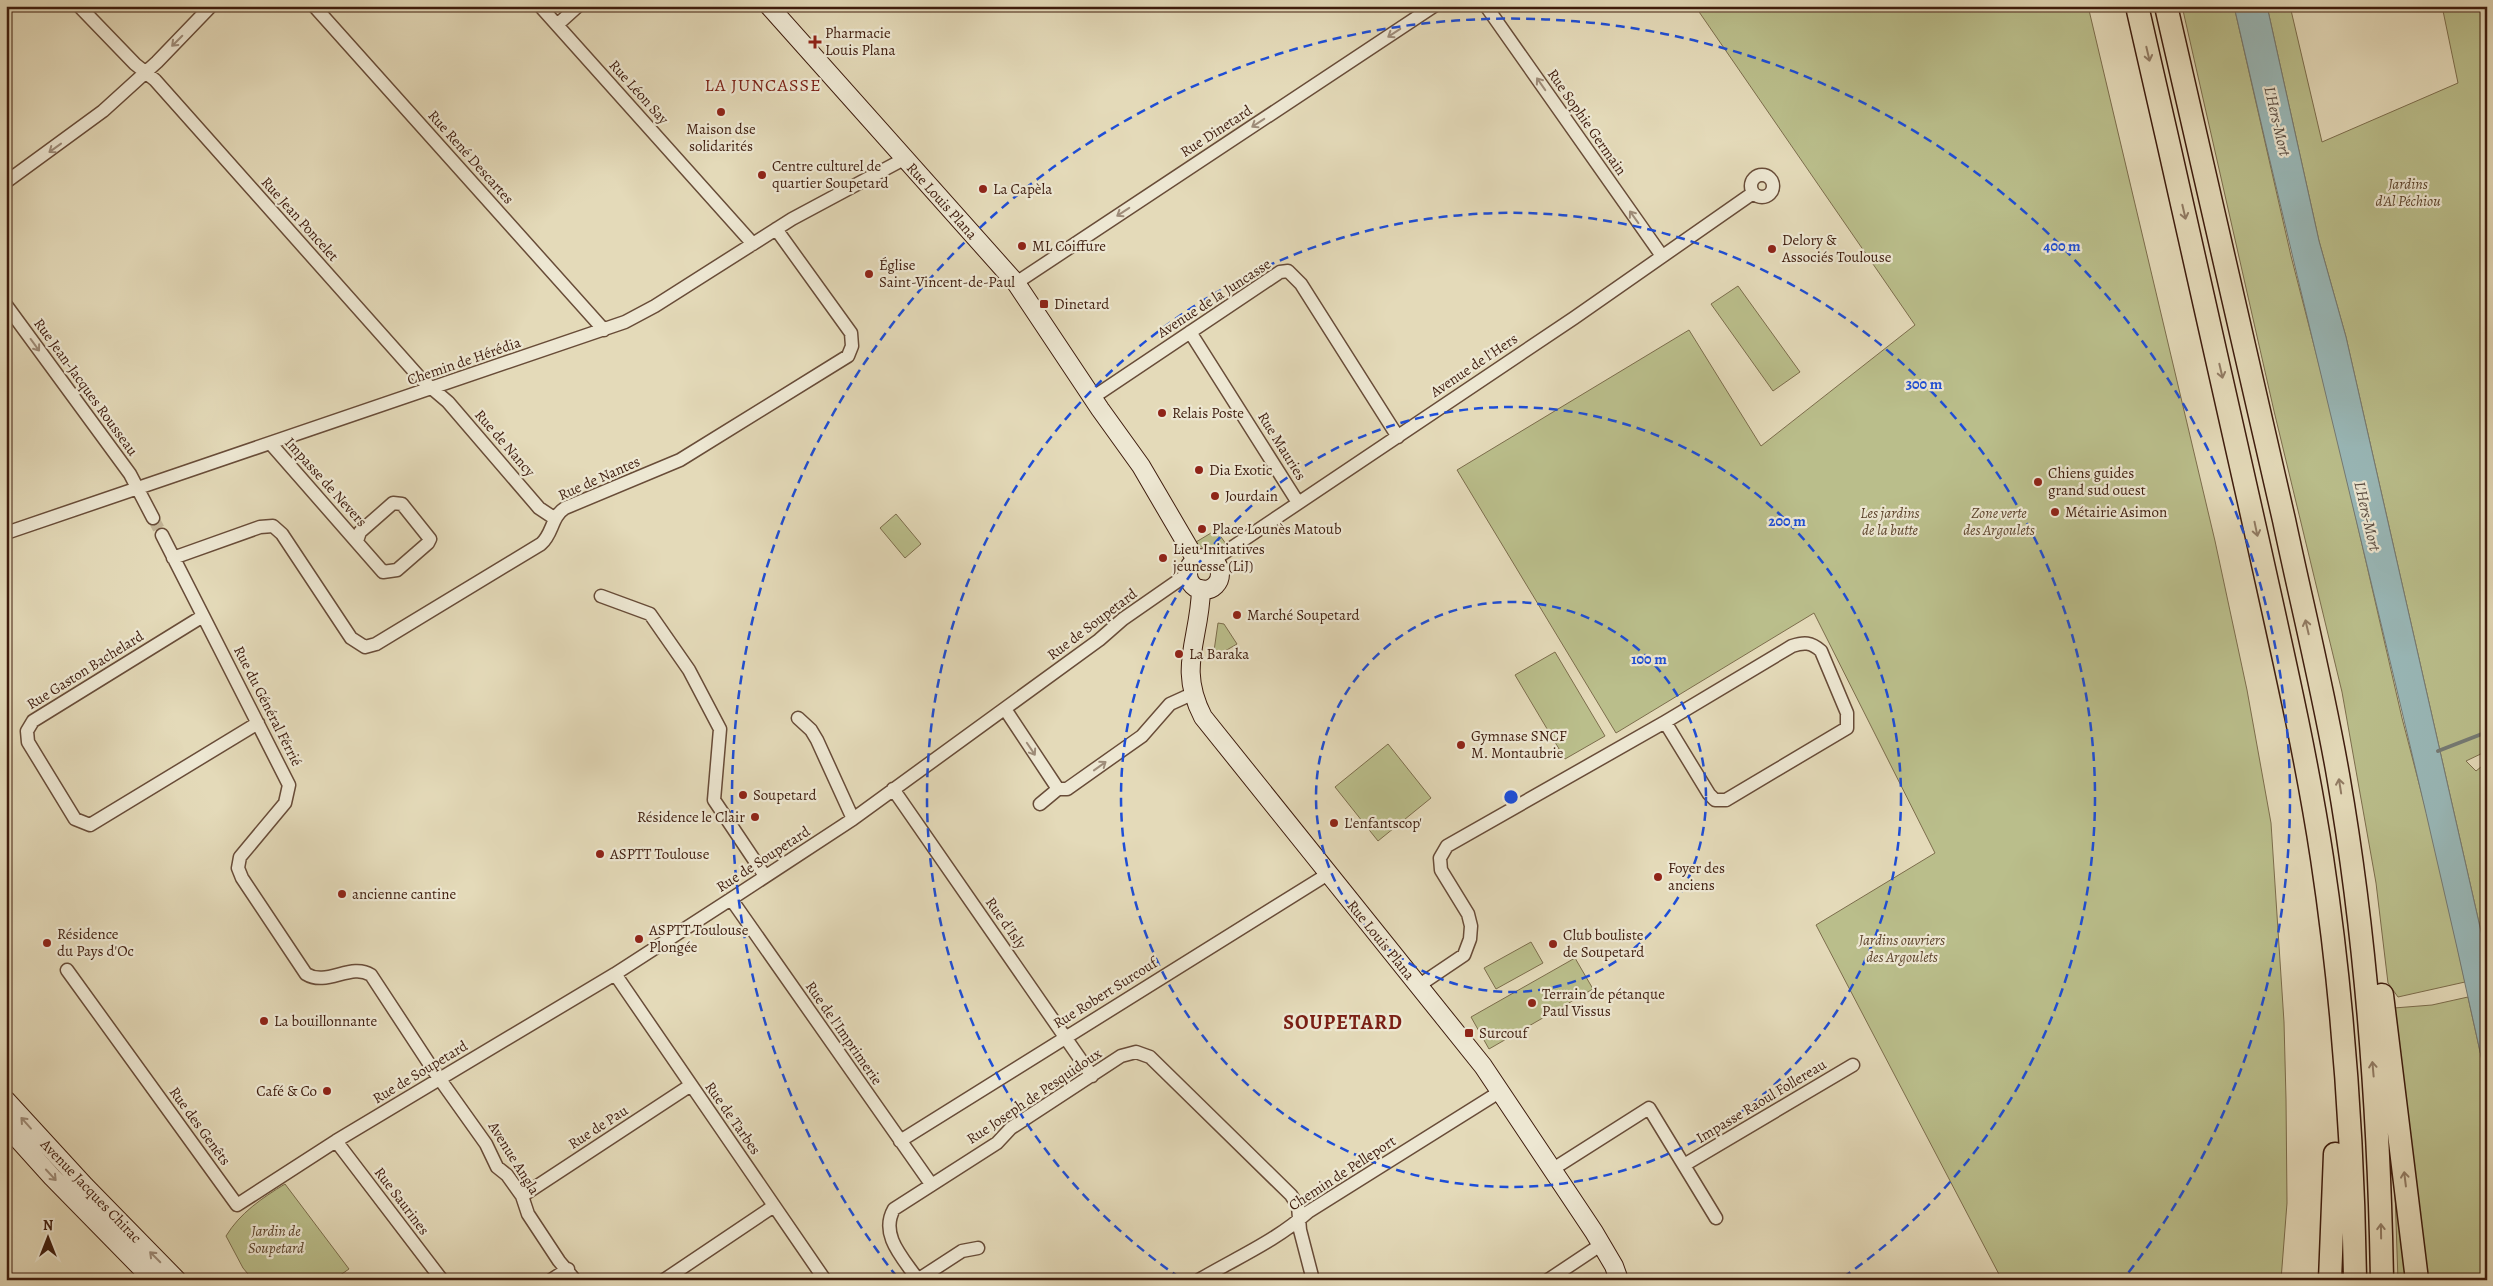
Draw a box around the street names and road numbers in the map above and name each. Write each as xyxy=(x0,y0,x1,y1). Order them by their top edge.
street label: Rue Léon Say xyxy=(605,55,674,129)
street label: Rue Sophie Germain xyxy=(1543,65,1631,179)
street label: Rue Dinetard xyxy=(1176,100,1257,162)
street label: Rue René Descartes xyxy=(423,106,519,208)
street label: Rue Louis Plana xyxy=(902,158,982,244)
street label: Rue Jean Poncelet xyxy=(257,172,343,266)
street label: Avenue de la Juncasse xyxy=(1152,254,1275,343)
street label: Rue Jean-Jacques Rousseau xyxy=(29,314,143,460)
street label: Avenue de l'Hers xyxy=(1426,328,1522,402)
street label: Chemin de Hérédia xyxy=(404,332,524,390)
street label: Rue de Nancy xyxy=(470,405,540,481)
street label: Rue Mauries xyxy=(1253,408,1311,484)
street label: Impasse de Nevers xyxy=(280,433,372,531)
street label: Rue de Nantes xyxy=(555,451,643,505)
street label: Rue de Soupetard xyxy=(1043,583,1142,664)
street label: Rue Gaston Bachelard xyxy=(23,625,148,714)
street label: Rue du Général Férrié xyxy=(229,642,307,770)
street label: Rue de Soupetard xyxy=(712,821,814,897)
street label: Rue d'Isly xyxy=(981,893,1031,953)
street label: Rue Louis Plana xyxy=(1343,896,1419,984)
street label: Rue Robert Surcouf xyxy=(1049,952,1163,1033)
street label: Rue de l'Imprimerie xyxy=(801,977,887,1089)
street label: Rue de Soupetard xyxy=(369,1035,472,1108)
street label: Rue Joseph de Pesquidoux xyxy=(963,1043,1105,1149)
street label: Impasse Raoul Follereau xyxy=(1692,1054,1831,1148)
street label: Rue de Tarbes xyxy=(700,1078,766,1158)
street label: Rue des Genêts xyxy=(165,1083,235,1169)
street label: Rue de Pau xyxy=(564,1100,632,1154)
street label: Avenue Angla xyxy=(483,1117,544,1198)
street label: Chemin de Pelleport xyxy=(1284,1131,1400,1215)
street label: Avenue Jacques Chirac xyxy=(35,1134,146,1247)
street label: Rue Saurines xyxy=(370,1163,434,1239)

